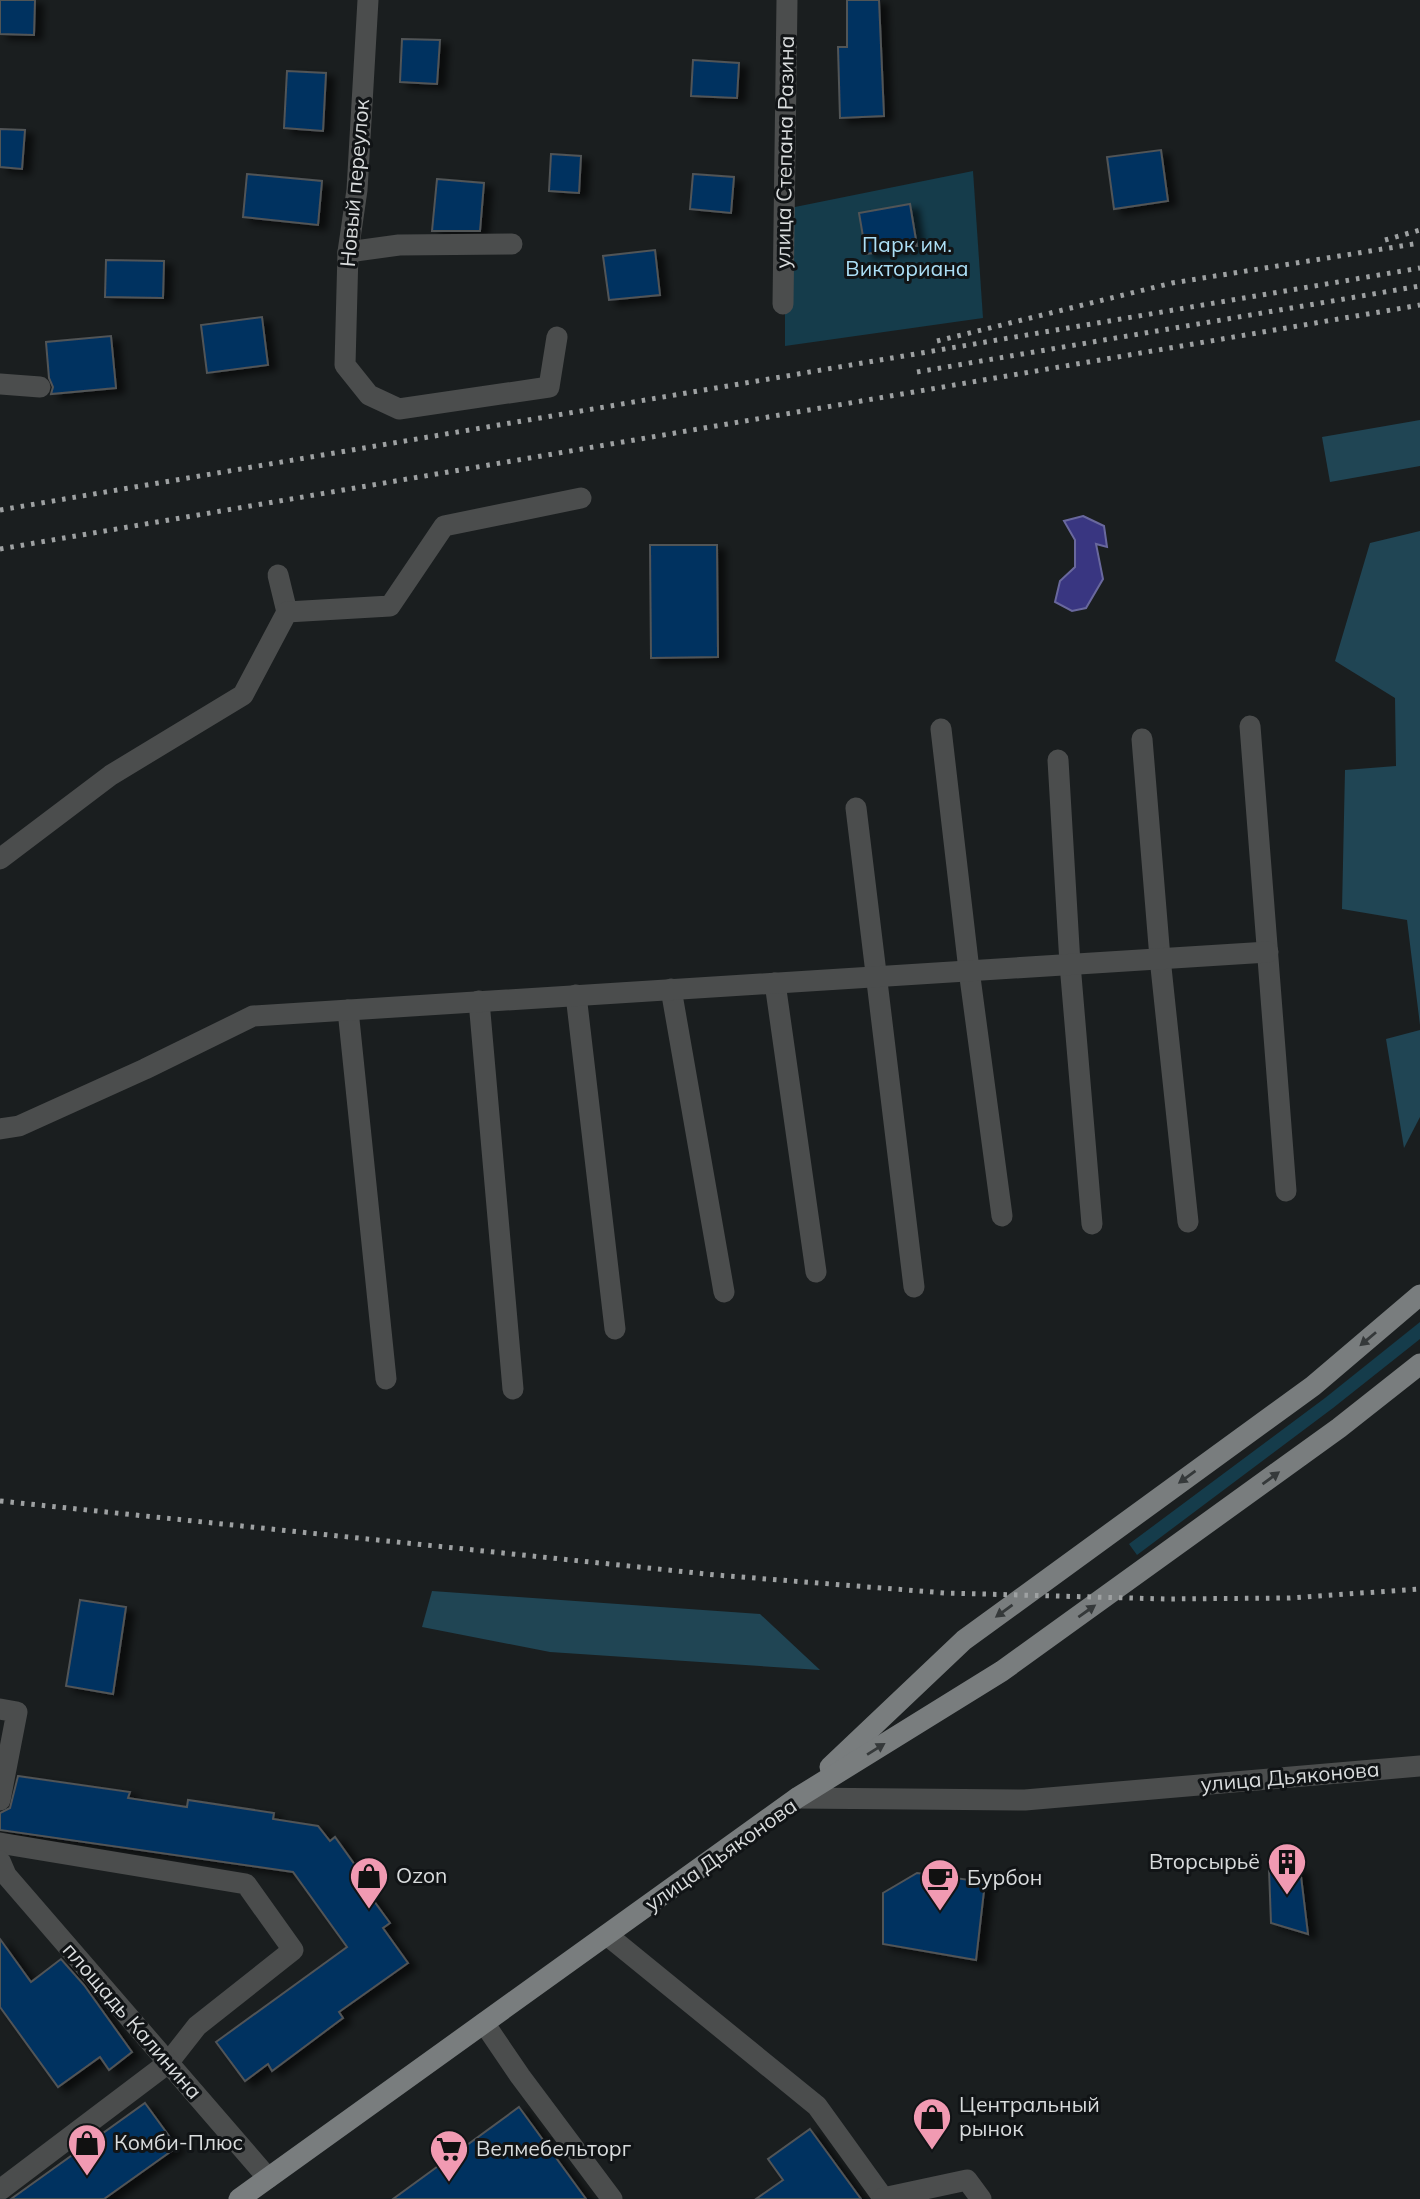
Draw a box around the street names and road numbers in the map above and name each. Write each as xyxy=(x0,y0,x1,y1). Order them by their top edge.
street label: улица Степана Разина xyxy=(769,35,799,269)
street label: Новый переулок xyxy=(334,97,374,268)
street label: улица Дьяконова xyxy=(1199,1755,1380,1797)
street label: улица Дьяконова xyxy=(639,1792,801,1916)
street label: площадь Калинина xyxy=(58,1937,208,2104)

